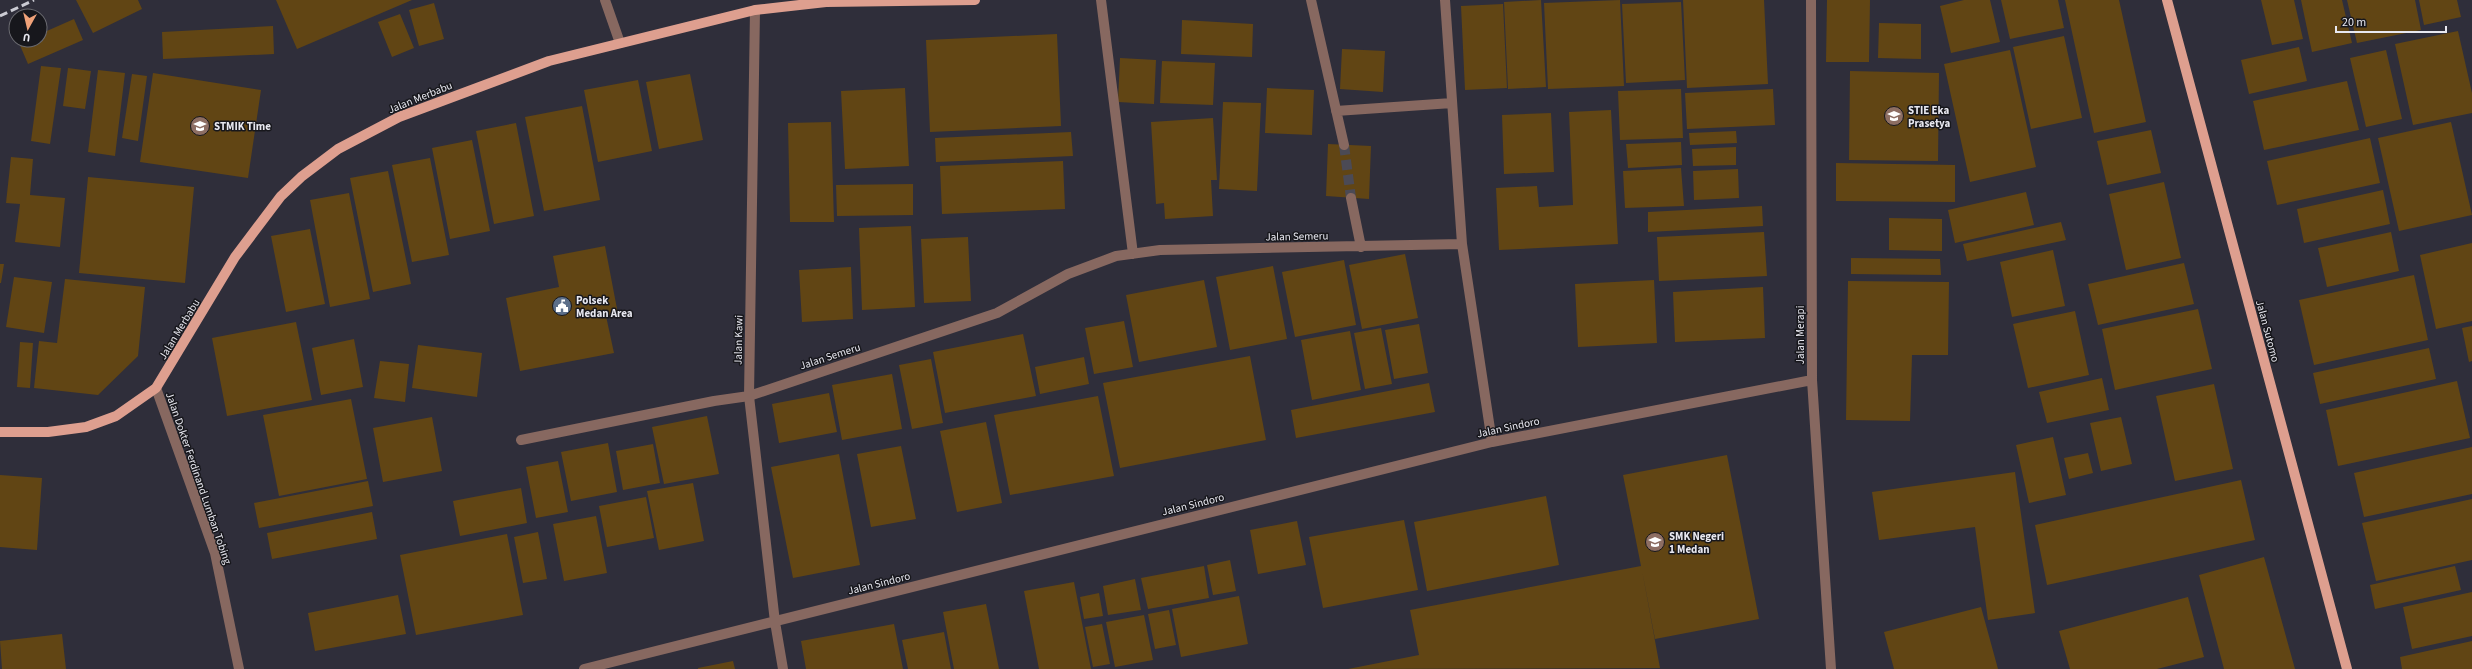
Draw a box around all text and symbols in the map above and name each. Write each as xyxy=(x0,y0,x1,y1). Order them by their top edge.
north arrow xyxy=(8,8,48,48)
scale bar xyxy=(2336,8,2446,34)
text: 20 m xyxy=(2342,14,2366,31)
text: U xyxy=(22,29,31,45)
street label: Jalan Merbabu xyxy=(386,78,455,117)
place label: STIE Eka Prasetya xyxy=(1908,103,1951,131)
school or university icon: STIE Eka Prasetya xyxy=(1883,105,1905,127)
school or university icon: STMIK Time xyxy=(189,115,211,137)
place label: STMIK Time xyxy=(214,119,271,134)
street label: Jalan Semeru xyxy=(1265,228,1329,245)
place label: Polsek Medan Area xyxy=(576,293,633,321)
public building icon: Polsek Medan Area xyxy=(551,295,573,317)
street label: Jalan Merbabu xyxy=(155,296,203,362)
street label: Jalan Sutomo xyxy=(2252,298,2283,364)
street label: Jalan Merapi xyxy=(1793,306,1808,364)
street label: Jalan Kawi xyxy=(731,315,746,365)
street label: Jalan Semeru xyxy=(798,340,862,373)
street label: Jalan Dokter Ferdinand Lumban Tobing xyxy=(162,390,235,567)
street label: Jalan Sindoro xyxy=(1475,414,1541,441)
street label: Jalan Sindoro xyxy=(1160,489,1226,519)
place label: SMK Negeri 1 Medan xyxy=(1669,529,1724,557)
school or university icon: SMK Negeri 1 Medan xyxy=(1644,531,1666,553)
street label: Jalan Sindoro xyxy=(846,568,912,598)

